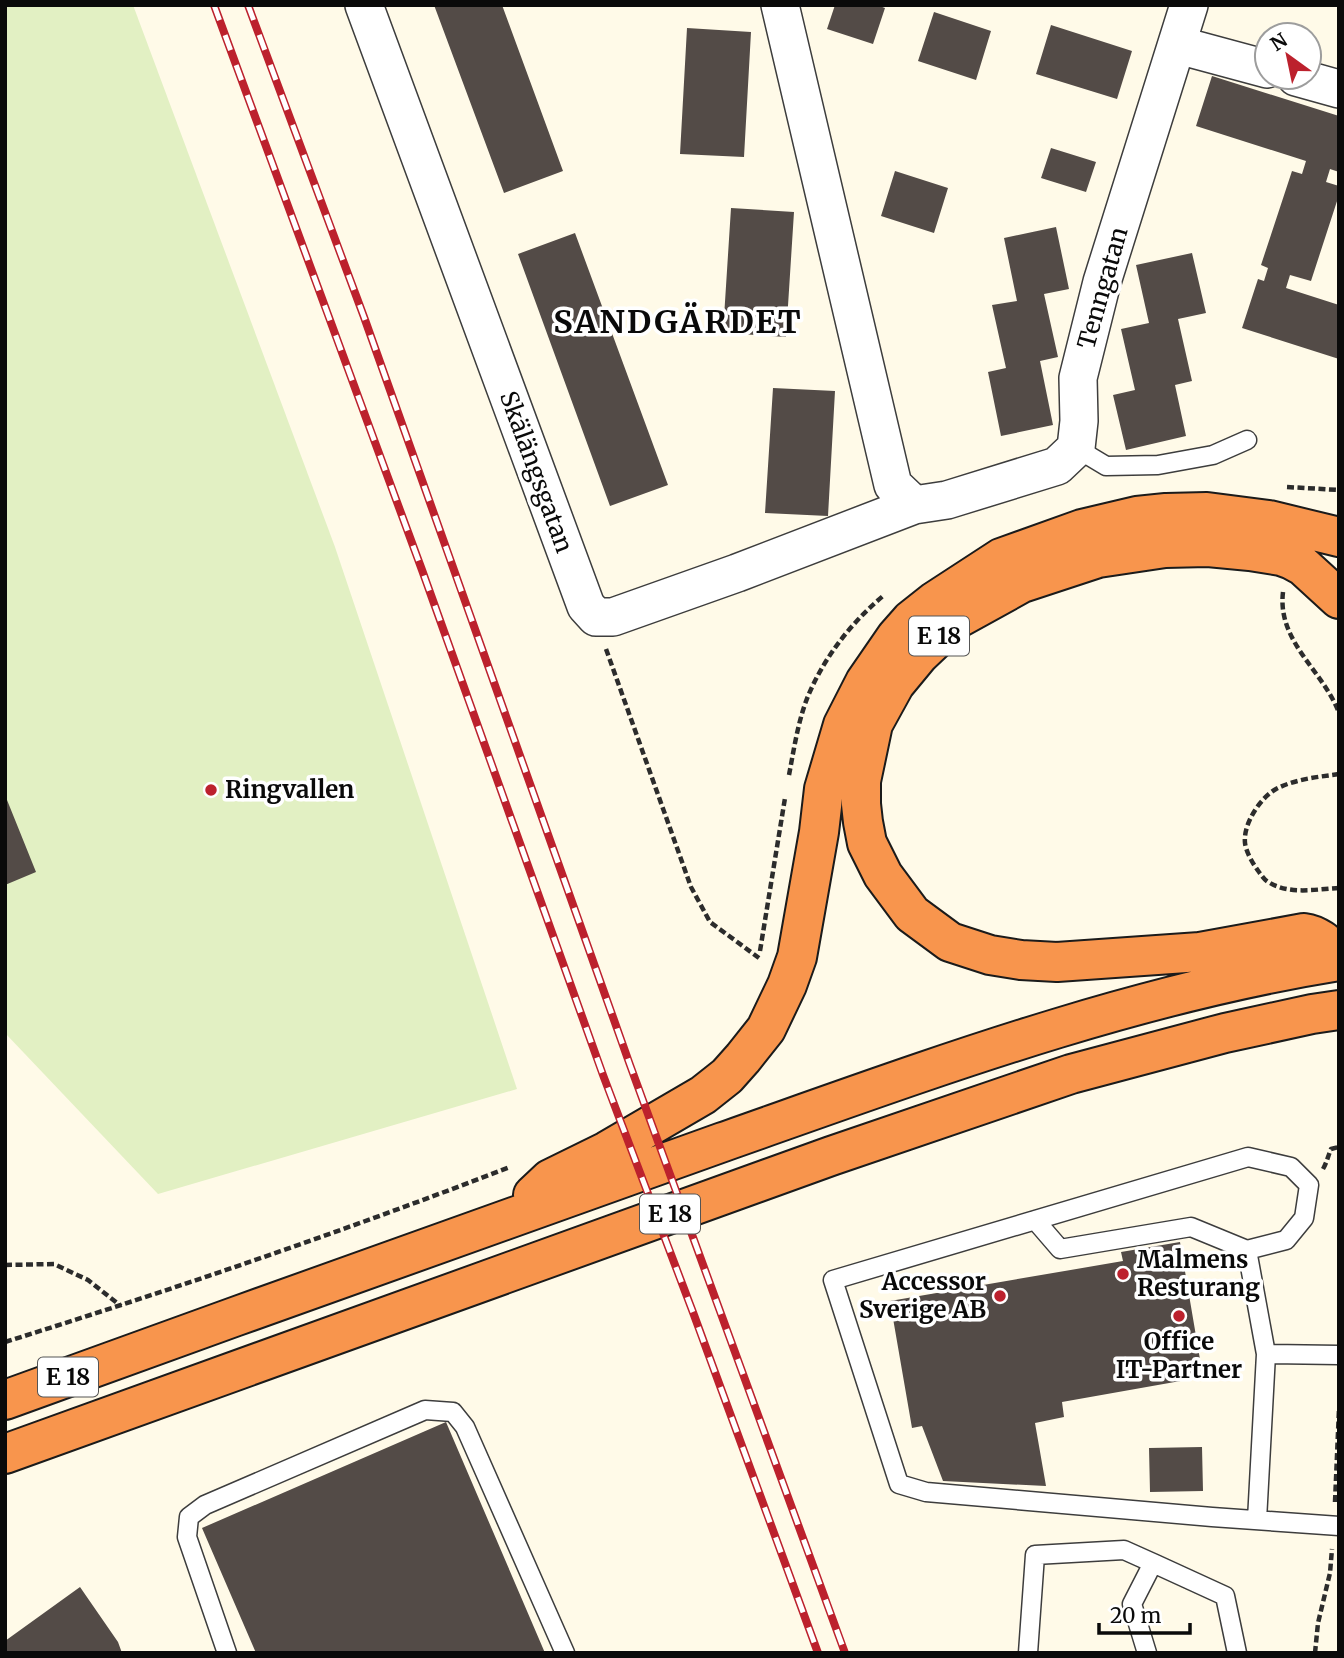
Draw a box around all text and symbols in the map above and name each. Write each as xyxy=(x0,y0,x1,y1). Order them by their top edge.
north arrow xyxy=(1253,21,1323,91)
text: N xyxy=(1266,28,1292,56)
street label: Tenngatan xyxy=(1070,223,1135,352)
district label: SANDGÄRDET xyxy=(553,302,803,342)
street label: Skälängsgatan xyxy=(493,387,580,557)
road number: E 18 xyxy=(909,616,969,656)
place label: Ringvallen xyxy=(225,774,354,805)
marker: Ringvallen xyxy=(203,782,219,798)
road number: E 18 xyxy=(640,1194,700,1233)
place label: Malmens Resturang xyxy=(1137,1244,1260,1303)
place label: Accessor Sverige AB xyxy=(859,1266,986,1325)
marker: Malmens Resturang xyxy=(1115,1266,1131,1282)
marker: Accessor Sverige AB xyxy=(992,1288,1008,1304)
marker: Office IT-Partner xyxy=(1171,1308,1187,1324)
place label: Office IT-Partner xyxy=(1116,1326,1242,1385)
road number: E 18 xyxy=(38,1358,98,1396)
scale bar xyxy=(1099,1592,1190,1636)
text: 20 m xyxy=(1110,1602,1162,1629)

